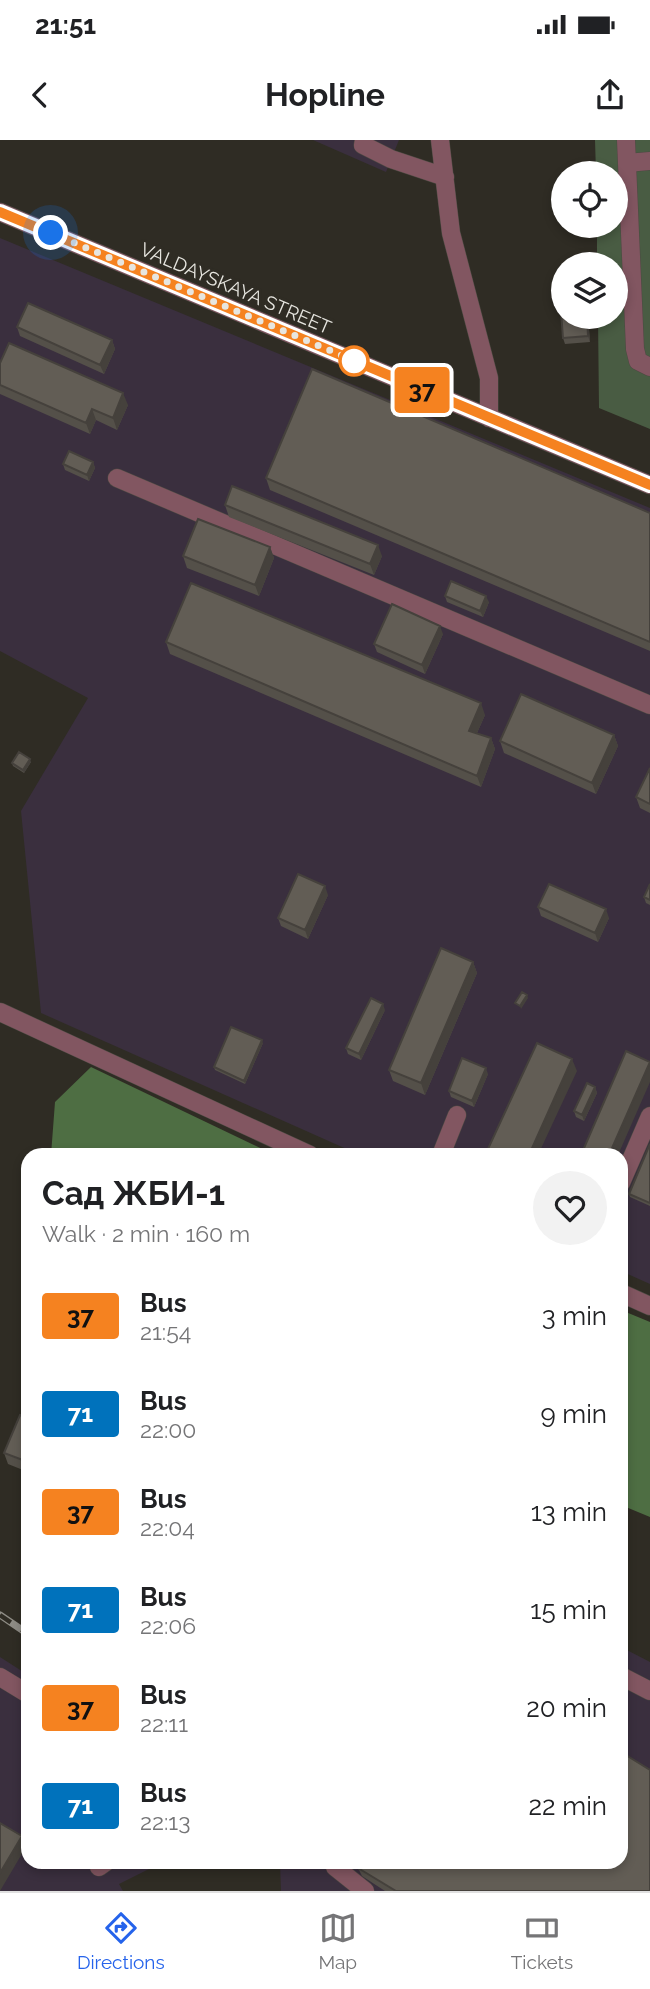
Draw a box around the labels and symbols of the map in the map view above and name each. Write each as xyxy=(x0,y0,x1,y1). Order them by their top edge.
your location xyxy=(33,215,68,250)
street label: VALDAYSKAYA STREET xyxy=(137,238,335,338)
unlabelled marker xyxy=(339,346,369,376)
line badge: 37 xyxy=(390,367,453,413)

